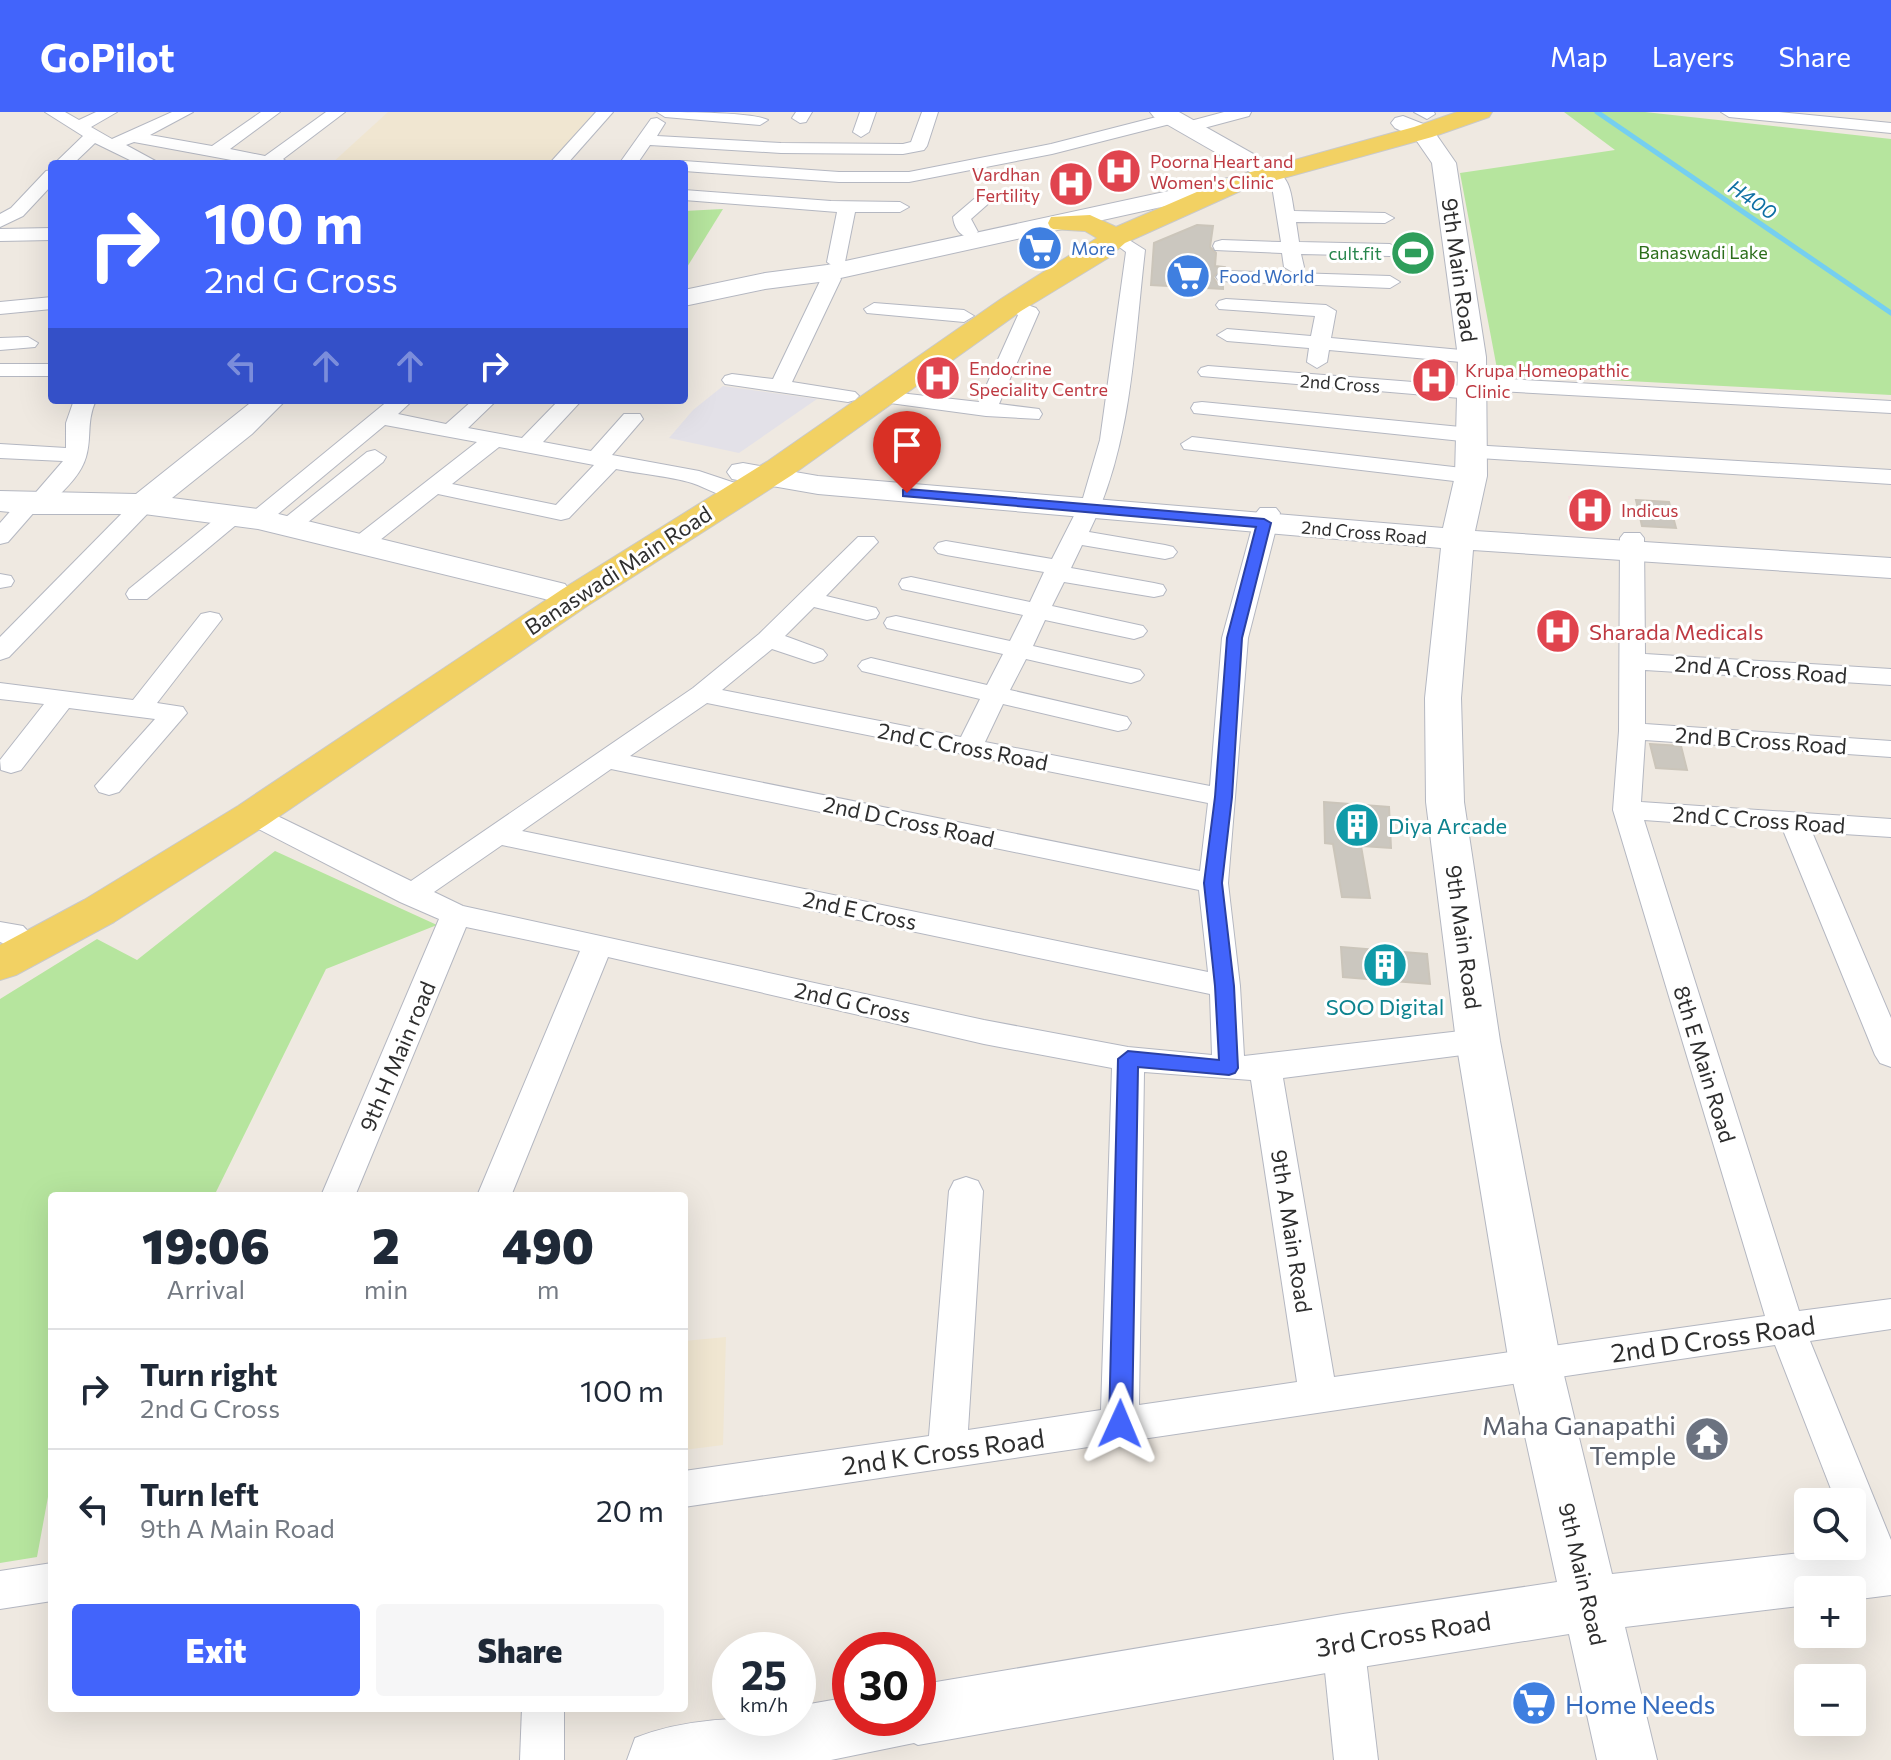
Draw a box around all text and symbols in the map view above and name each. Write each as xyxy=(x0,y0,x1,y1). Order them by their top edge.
text: GoPilot xyxy=(40,33,175,80)
text: Map xyxy=(1550,39,1608,73)
text: Layers xyxy=(1652,39,1734,73)
text: Share xyxy=(1778,39,1851,73)
hospital icon: Poorna Heart and Women's Clinic xyxy=(1095,147,1143,195)
place label: Poorna Heart and Women's Clinic xyxy=(1150,150,1293,193)
hospital icon: Vardhan Fertility xyxy=(1047,160,1095,208)
place label: Vardhan Fertility xyxy=(972,163,1040,206)
water label: H400 xyxy=(1724,174,1782,224)
text: 100 m xyxy=(204,187,363,256)
icon: right xyxy=(72,192,176,296)
street label: 9th Main Road xyxy=(1437,196,1483,344)
supermarket icon: More xyxy=(1016,224,1064,272)
sports icon: cult.fit xyxy=(1389,229,1437,277)
place label: More xyxy=(1071,237,1115,259)
park label: Banaswadi Lake xyxy=(1638,241,1768,263)
place label: cult.fit xyxy=(1328,242,1382,264)
supermarket icon: Food World xyxy=(1164,252,1212,300)
text: 2nd G Cross xyxy=(204,256,398,300)
place label: Food World xyxy=(1219,265,1314,287)
icon: left xyxy=(220,344,264,388)
icon: ahead xyxy=(304,344,348,388)
icon: ahead xyxy=(388,344,432,388)
icon: right xyxy=(472,344,516,388)
hospital icon: Endocrine Speciality Centre xyxy=(914,354,962,402)
hospital icon: Krupa Homeopathic Clinic xyxy=(1410,356,1458,404)
place label: Endocrine Speciality Centre xyxy=(969,357,1108,400)
place label: Krupa Homeopathic Clinic xyxy=(1465,359,1629,402)
street label: 2nd Cross xyxy=(1299,369,1381,397)
pin xyxy=(873,411,941,493)
icon: arrive xyxy=(885,423,929,467)
hospital icon: Indicus xyxy=(1566,486,1614,534)
place label: Indicus xyxy=(1621,499,1679,521)
street label: Banaswadi Main Road xyxy=(520,500,716,640)
street label: 2nd Cross Road xyxy=(1300,516,1428,548)
hospital icon: Sharada Medicals xyxy=(1534,607,1582,655)
place label: Sharada Medicals xyxy=(1589,618,1763,645)
street label: 2nd A Cross Road xyxy=(1674,649,1848,689)
street label: 2nd C Cross Road xyxy=(876,716,1050,776)
street label: 2nd B Cross Road xyxy=(1674,721,1848,759)
street label: 2nd D Cross Road xyxy=(821,790,997,852)
street label: 2nd C Cross Road xyxy=(1672,799,1846,839)
building icon: Diya Arcade xyxy=(1333,801,1381,849)
place label: Diya Arcade xyxy=(1388,812,1507,839)
street label: 9th Main Road xyxy=(1441,863,1487,1011)
street label: 2nd E Cross xyxy=(801,885,919,935)
building icon: SOO Digital xyxy=(1361,941,1409,989)
street label: 2nd G Cross xyxy=(792,976,914,1028)
street label: 9th H Main road xyxy=(353,977,441,1135)
street label: 8th E Main Road xyxy=(1668,982,1742,1146)
place label: SOO Digital xyxy=(1326,993,1444,1020)
street label: 9th A Main Road xyxy=(1266,1148,1318,1314)
text: 19:06 xyxy=(142,1215,270,1274)
text: 2 xyxy=(372,1215,400,1274)
text: 490 xyxy=(502,1215,594,1274)
text: Arrival xyxy=(167,1273,245,1304)
text: min xyxy=(364,1273,408,1304)
text: m xyxy=(537,1273,559,1304)
street label: 2nd D Cross Road xyxy=(1609,1308,1817,1368)
text: Turn right xyxy=(140,1355,277,1392)
icon: right xyxy=(72,1367,116,1411)
text: 100 m xyxy=(580,1371,664,1408)
position arrow xyxy=(1078,1382,1162,1466)
text: 2nd G Cross xyxy=(140,1392,280,1423)
place label: Maha Ganapathi Temple xyxy=(1482,1409,1676,1470)
temple icon: Maha Ganapathi Temple xyxy=(1683,1415,1731,1463)
street label: 2nd K Cross Road xyxy=(840,1421,1046,1481)
text: Turn left xyxy=(140,1475,259,1512)
icon: left xyxy=(72,1487,116,1531)
map controls xyxy=(1794,1488,1866,1736)
button: search xyxy=(1794,1488,1866,1560)
text: 20 m xyxy=(596,1491,664,1528)
street label: 9th Main Road xyxy=(1553,1500,1613,1648)
text: 9th A Main Road xyxy=(140,1512,335,1543)
button: + xyxy=(1794,1576,1866,1648)
button: Exit xyxy=(72,1604,360,1696)
button: Share xyxy=(376,1604,664,1696)
street label: 3rd Cross Road xyxy=(1313,1604,1493,1662)
speed limit sign: 30 xyxy=(832,1632,936,1736)
text: 25 xyxy=(741,1649,787,1698)
button: − xyxy=(1794,1664,1866,1736)
supermarket icon: Home Needs xyxy=(1510,1679,1558,1727)
place label: Home Needs xyxy=(1565,1688,1715,1719)
text: km/h xyxy=(740,1692,788,1716)

